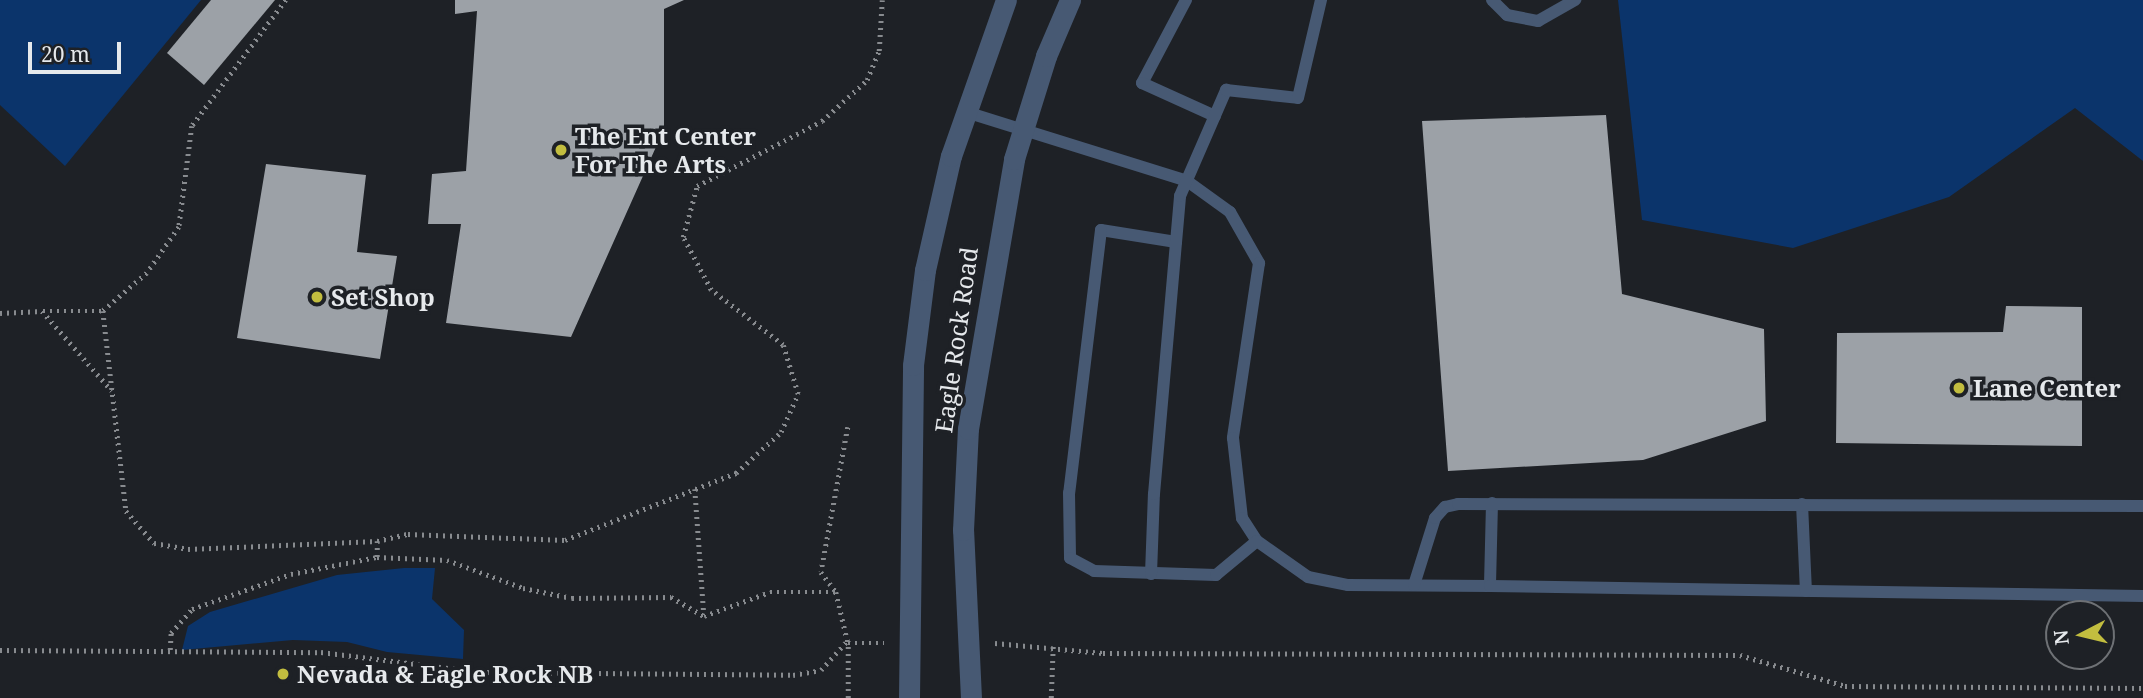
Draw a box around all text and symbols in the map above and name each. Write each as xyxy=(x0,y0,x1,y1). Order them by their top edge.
scale bar xyxy=(32,28,124,72)
text: 20 m xyxy=(41,40,90,68)
place label: The Ent Center For The Arts xyxy=(575,122,756,178)
marker: The Ent Center For The Arts xyxy=(553,142,569,158)
street label: Eagle Rock Road xyxy=(929,245,983,435)
place label: Set Shop xyxy=(331,283,435,311)
marker: Set Shop xyxy=(309,289,325,305)
place label: Lane Center xyxy=(1973,374,2121,402)
marker: Lane Center xyxy=(1951,380,1967,396)
north arrow xyxy=(2045,600,2115,670)
text: N xyxy=(2047,628,2075,646)
place label: Nevada & Eagle Rock NB xyxy=(297,660,593,688)
marker: Nevada & Eagle Rock NB xyxy=(275,666,291,682)

